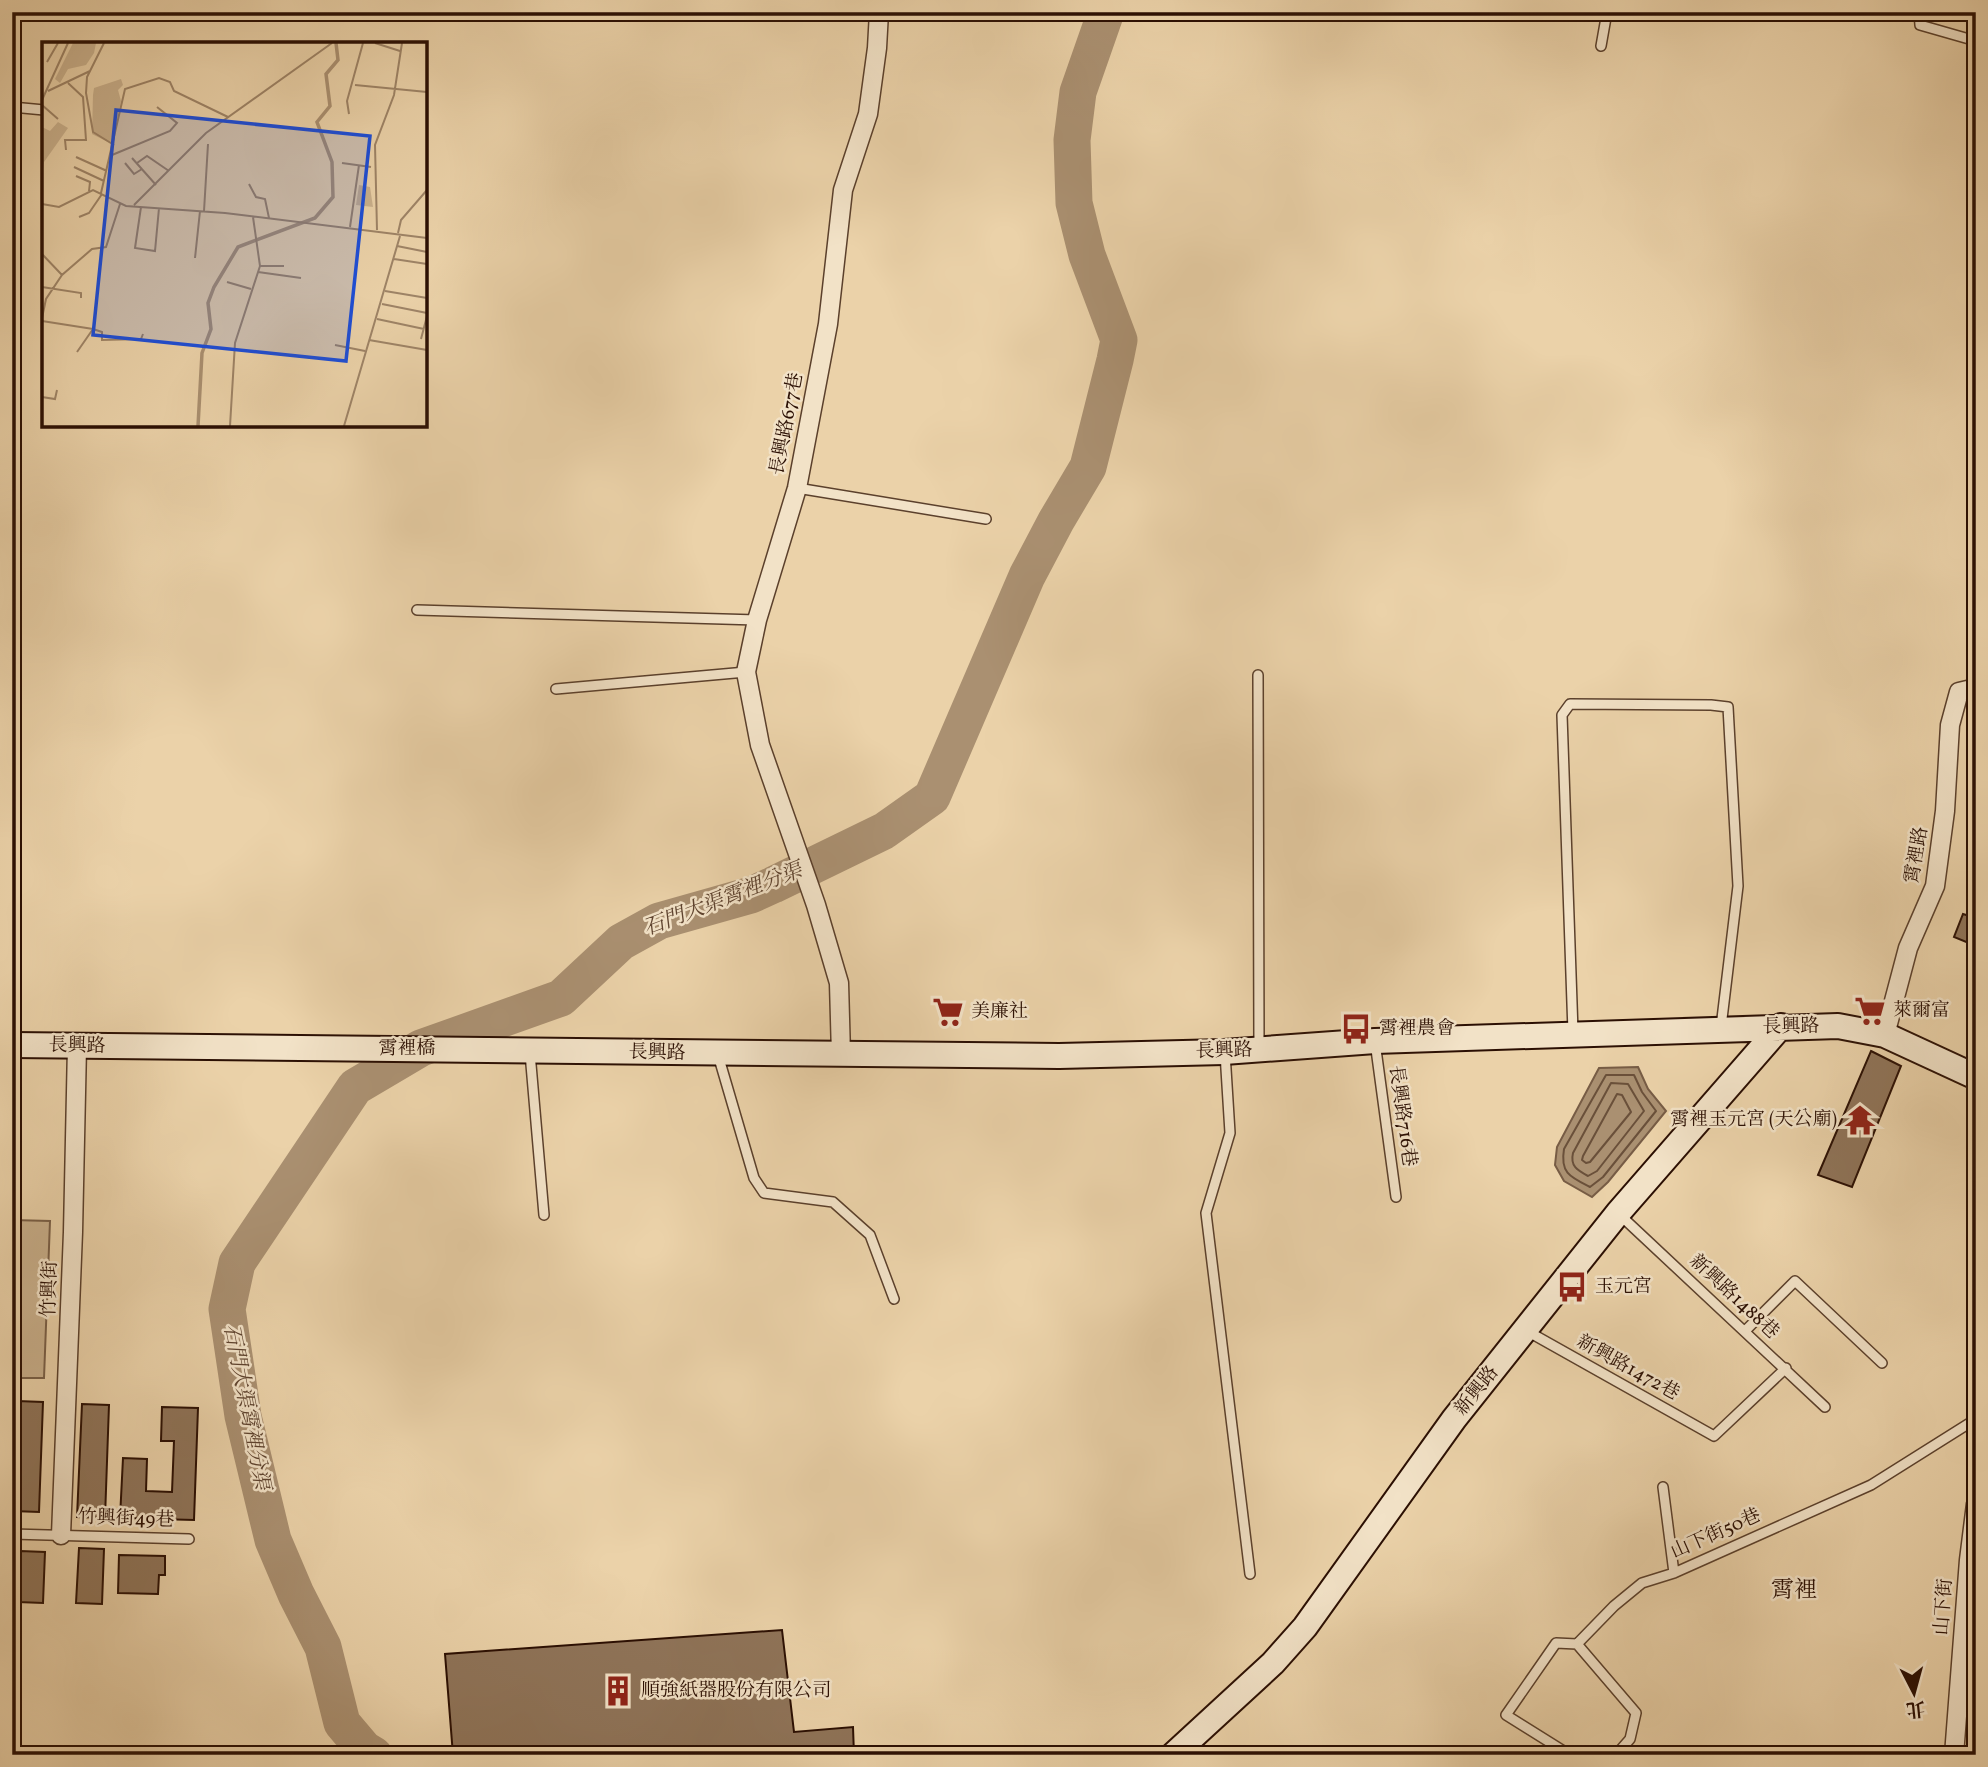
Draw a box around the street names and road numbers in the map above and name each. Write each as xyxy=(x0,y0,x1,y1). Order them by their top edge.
street label: 長興路677巷 xyxy=(764,370,810,478)
street label: 霄裡路 xyxy=(1899,825,1935,885)
street label: 長興路 xyxy=(1762,1014,1820,1040)
street label: 長興路 xyxy=(48,1033,106,1059)
street label: 霄裡橋 xyxy=(378,1036,436,1062)
street label: 長興路 xyxy=(1195,1037,1253,1065)
street label: 長興路 xyxy=(628,1040,686,1066)
street label: 長興路716巷 xyxy=(1382,1064,1422,1168)
street label: 新興路1488巷 xyxy=(1684,1249,1784,1345)
street label: 竹興街 xyxy=(36,1260,64,1318)
street label: 新興路1472巷 xyxy=(1572,1329,1684,1407)
street label: 新興路 xyxy=(1449,1361,1505,1421)
street label: 山下街50巷 xyxy=(1667,1503,1765,1565)
street label: 竹興街49巷 xyxy=(77,1504,175,1534)
street label: 山下街 xyxy=(1929,1578,1959,1636)

